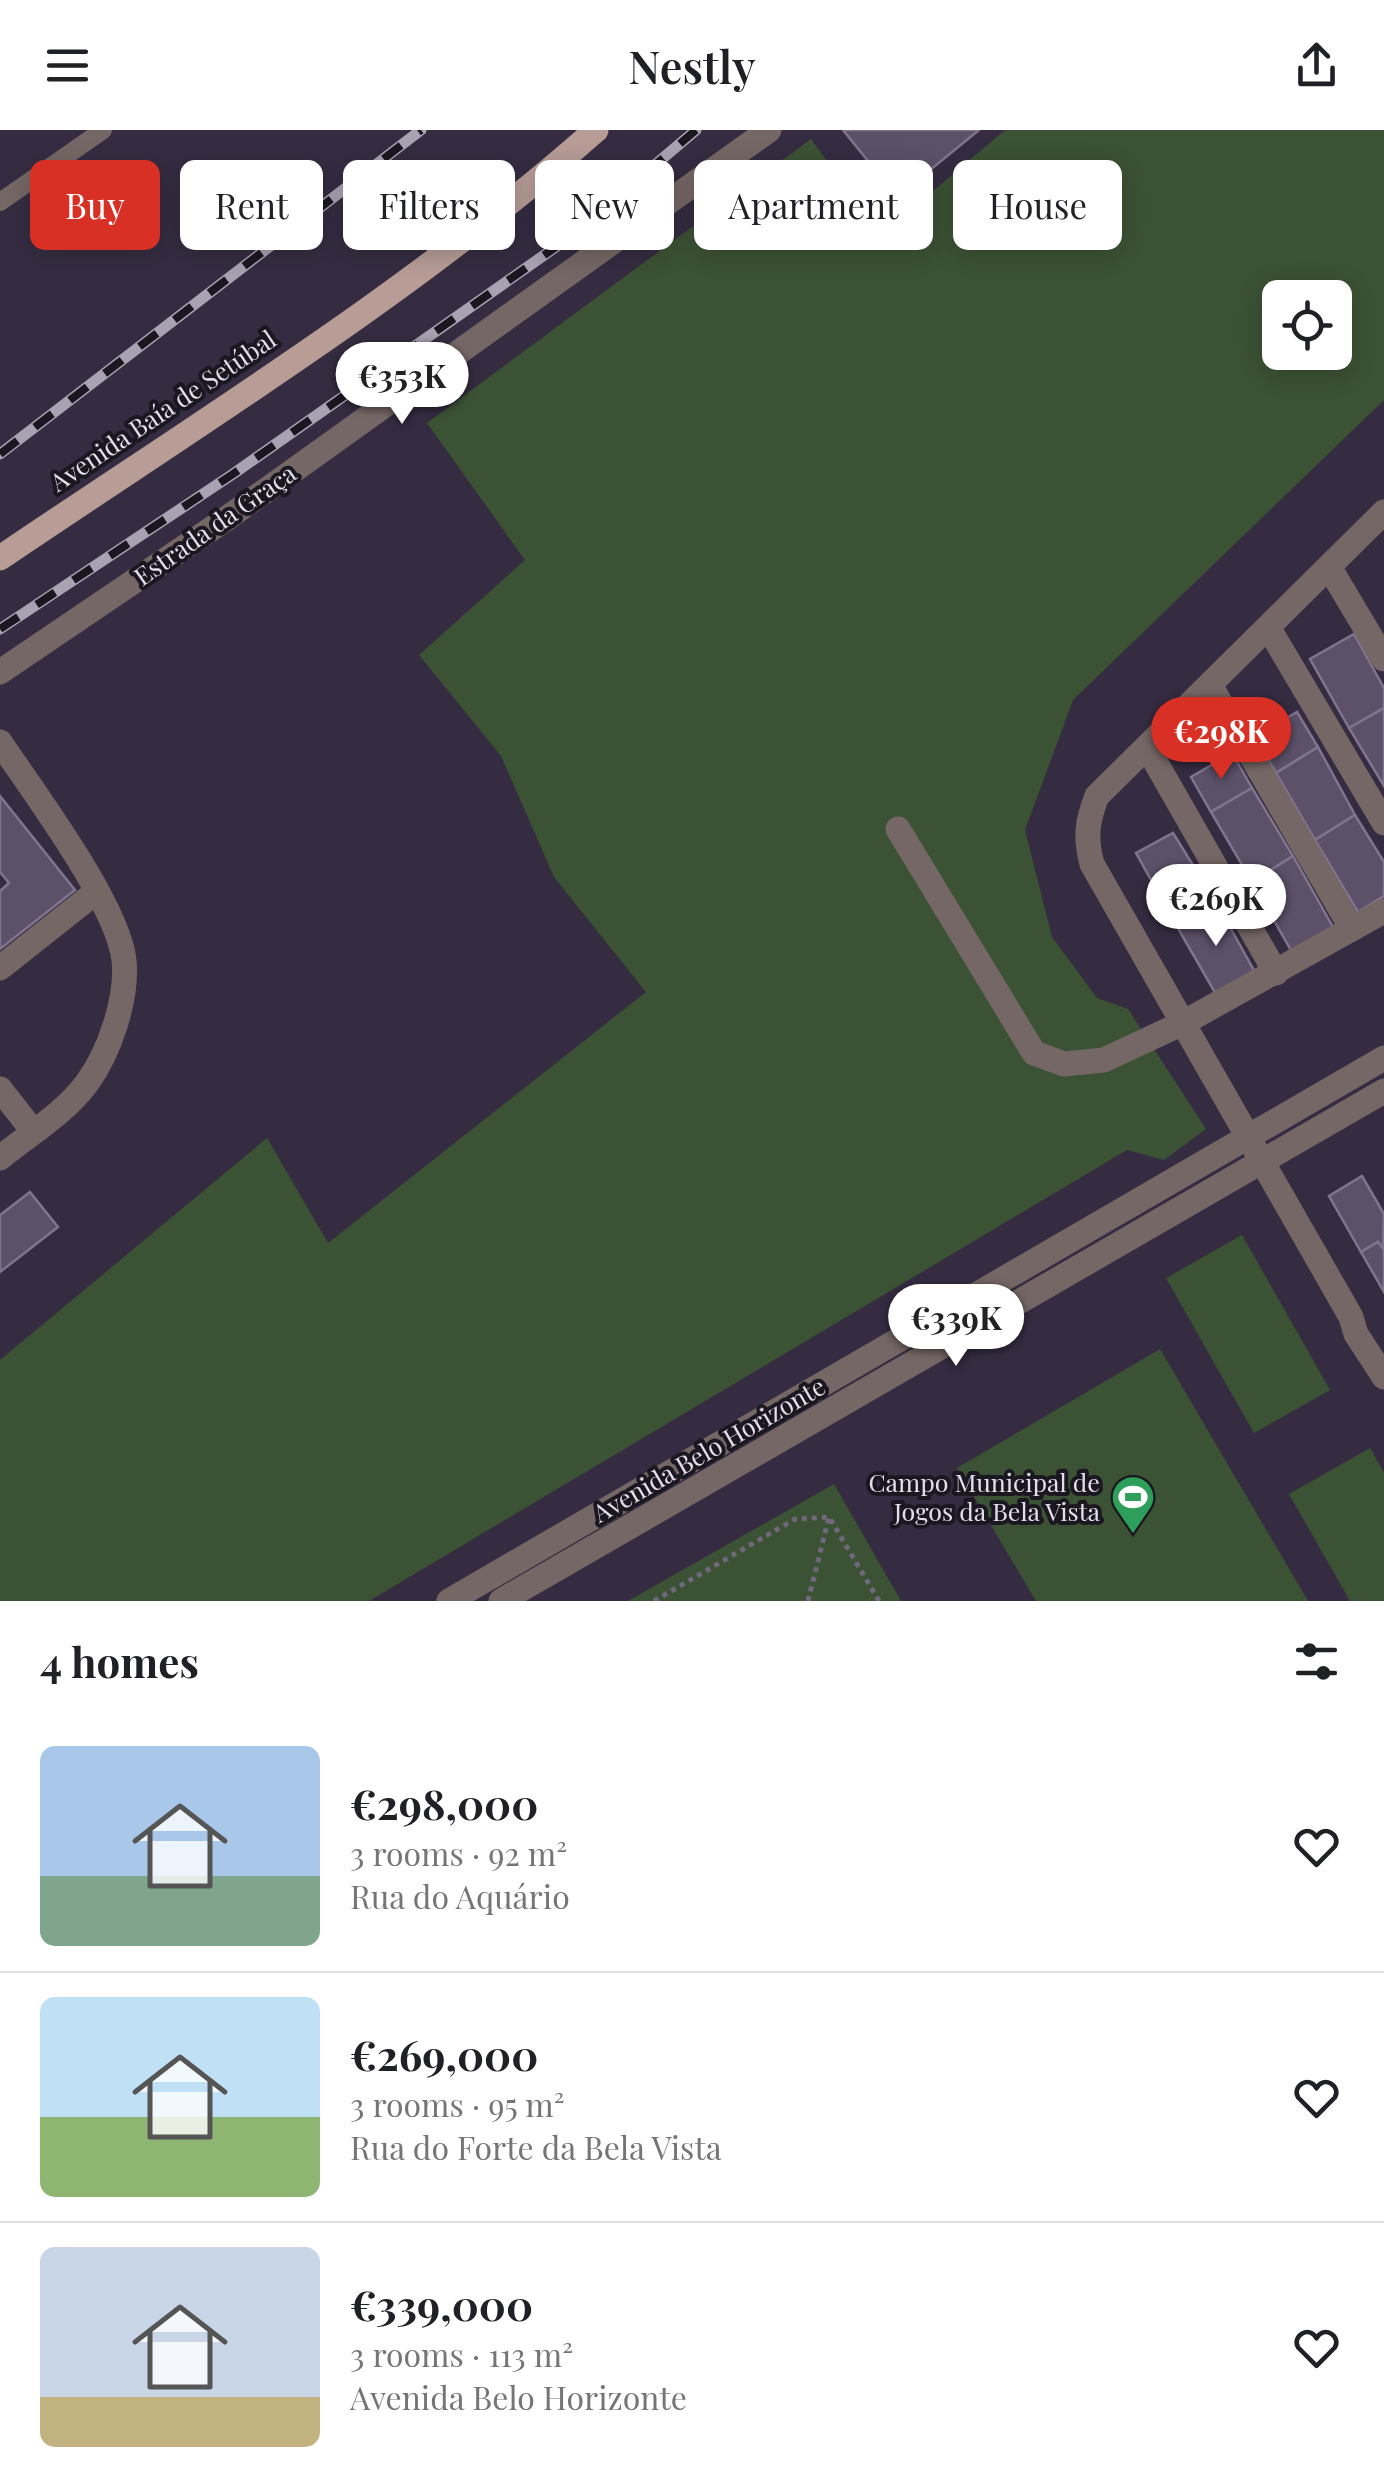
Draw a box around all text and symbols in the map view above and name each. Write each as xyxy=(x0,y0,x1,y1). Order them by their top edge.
text: Nestly xyxy=(628,35,756,95)
icon: menu xyxy=(40,38,95,93)
icon: share xyxy=(1289,38,1344,93)
chip: Buy xyxy=(30,160,160,250)
chip: Rent xyxy=(180,160,323,250)
chip: Filters xyxy=(343,160,515,250)
chip: New xyxy=(535,160,674,250)
chip: Apartment xyxy=(694,160,933,250)
chip: House xyxy=(953,160,1122,250)
map controls xyxy=(1262,280,1352,370)
button: locate xyxy=(1262,280,1352,370)
street label: Avenida Baía de Setúbal xyxy=(42,322,282,498)
pin: €353K xyxy=(332,342,472,427)
text: €353K xyxy=(358,353,446,396)
street label: Estrada da Graça xyxy=(127,455,302,592)
pin: €298K xyxy=(1151,697,1291,782)
text: €298K xyxy=(1173,708,1269,751)
pin: €269K xyxy=(1146,864,1286,949)
text: €269K xyxy=(1168,875,1264,918)
pin: €339K xyxy=(886,1284,1026,1369)
text: €339K xyxy=(910,1295,1002,1338)
street label: Avenida Belo Horizonte xyxy=(585,1369,830,1529)
place label: Campo Municipal de Jogos da Bela Vista xyxy=(868,1465,1101,1527)
sports icon: Campo Municipal de Jogos da Bela Vista xyxy=(1110,1474,1156,1535)
text: 4 homes xyxy=(40,1633,199,1689)
icon: filters xyxy=(1289,1634,1344,1689)
text: €298,000 xyxy=(350,1775,538,1831)
icon: home xyxy=(120,1786,240,1906)
icon: heart xyxy=(1289,1819,1344,1874)
text: 3 rooms · 92 m² xyxy=(350,1831,567,1874)
text: Rua do Aquário xyxy=(350,1874,570,1917)
text: €269,000 xyxy=(350,2026,538,2082)
icon: home xyxy=(120,2037,240,2157)
icon: heart xyxy=(1289,2070,1344,2125)
text: 3 rooms · 95 m² xyxy=(350,2082,565,2125)
text: Rua do Forte da Bela Vista xyxy=(350,2125,722,2168)
text: €339,000 xyxy=(350,2276,533,2332)
icon: home xyxy=(120,2287,240,2407)
icon: heart xyxy=(1289,2320,1344,2375)
text: 3 rooms · 113 m² xyxy=(350,2332,573,2375)
text: Avenida Belo Horizonte xyxy=(350,2375,687,2418)

